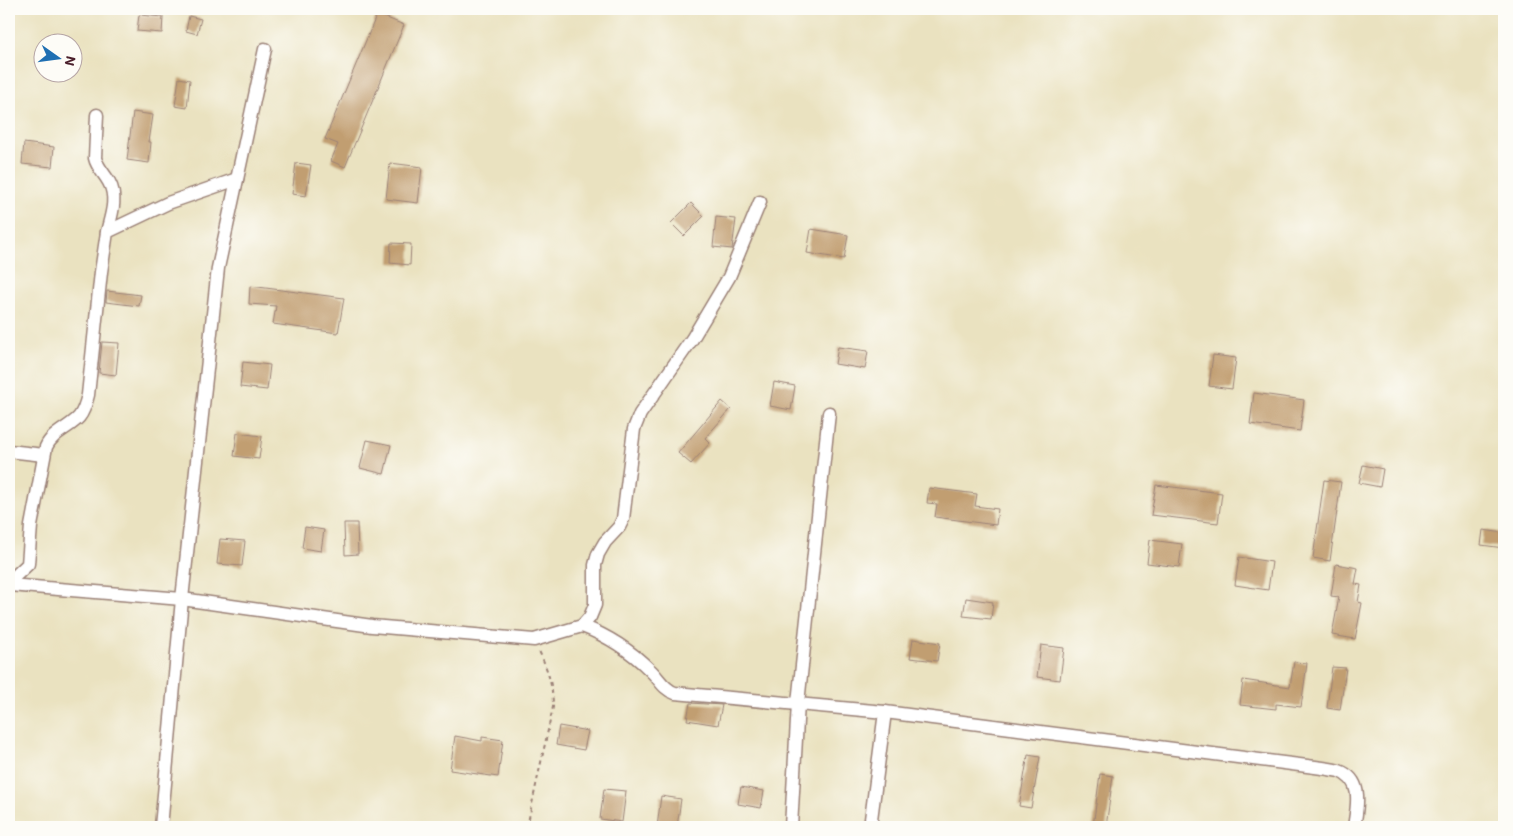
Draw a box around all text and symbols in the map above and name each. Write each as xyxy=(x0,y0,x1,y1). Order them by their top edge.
north arrow xyxy=(32,32,82,82)
text: N xyxy=(61,54,80,68)

